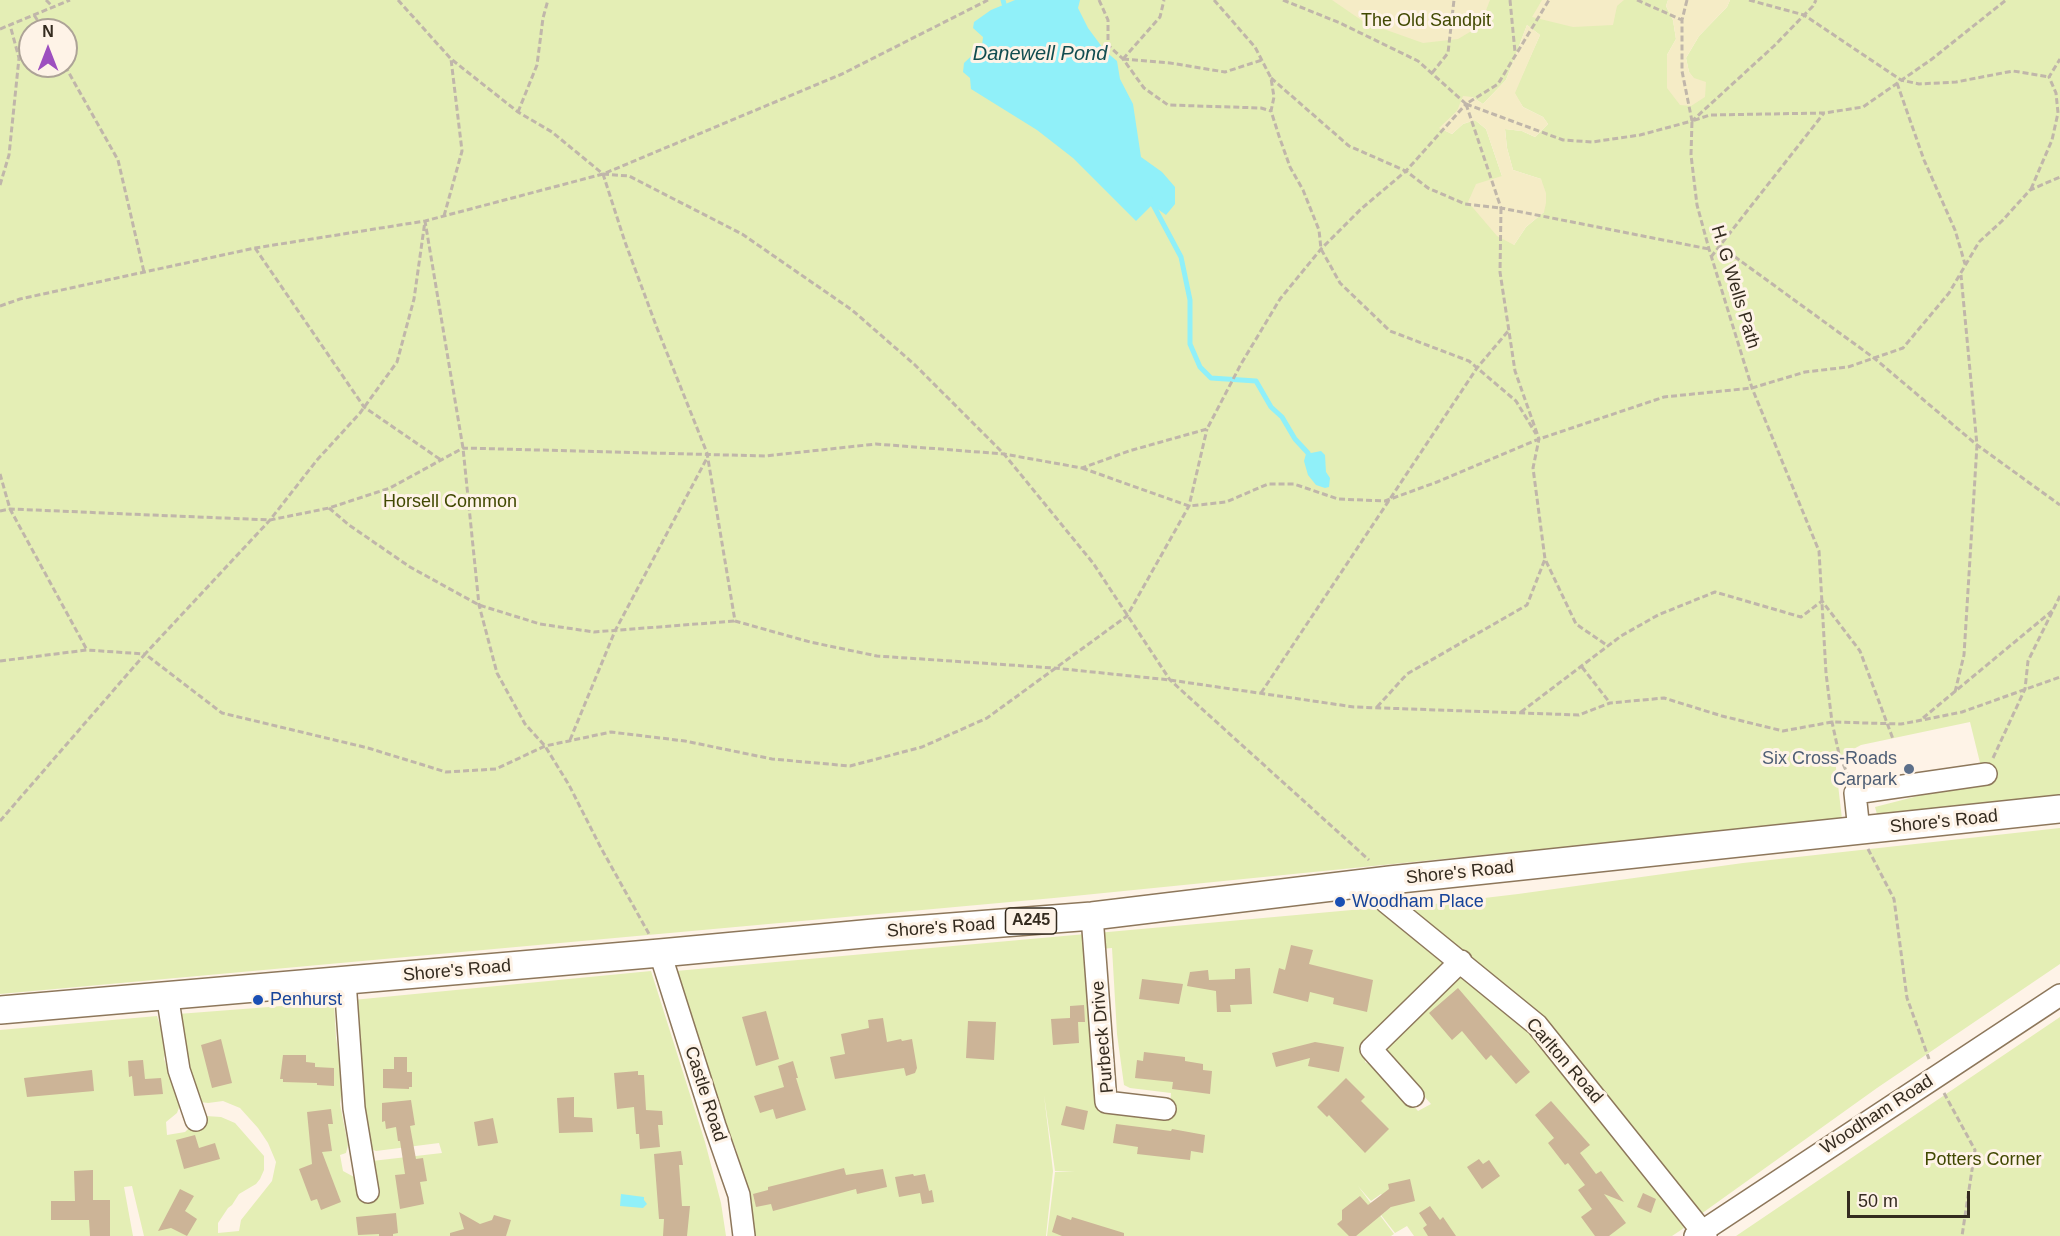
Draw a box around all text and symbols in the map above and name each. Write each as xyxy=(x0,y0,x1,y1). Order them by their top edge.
park label: The Old Sandpit xyxy=(1361,10,1491,32)
north arrow xyxy=(18,18,78,78)
text: N xyxy=(42,23,54,40)
water label: Danewell Pond xyxy=(973,42,1107,66)
street label: H. G Wells Path xyxy=(1706,223,1764,351)
park label: Horsell Common xyxy=(383,491,517,513)
place label: Six Cross-Roads Carpark xyxy=(1762,748,1897,790)
marker: Six Cross-Roads Carpark xyxy=(1902,762,1916,776)
street label: Shore's Road xyxy=(1889,806,1999,838)
street label: Shore's Road xyxy=(1405,857,1515,889)
place label: Woodham Place xyxy=(1352,891,1484,913)
marker: Woodham Place xyxy=(1333,895,1347,909)
road number: A245 xyxy=(1006,908,1056,934)
street label: Shore's Road xyxy=(886,913,996,943)
street label: Shore's Road xyxy=(402,956,512,986)
street label: Purbeck Drive xyxy=(1087,980,1119,1094)
place label: Penhurst xyxy=(270,989,342,1011)
marker: Penhurst xyxy=(251,993,265,1007)
street label: Carlton Road xyxy=(1521,1014,1607,1108)
street label: Castle Road xyxy=(679,1044,731,1144)
street label: Woodham Road xyxy=(1817,1071,1937,1159)
park label: Potters Corner xyxy=(1924,1149,2042,1171)
scale bar xyxy=(1850,1179,1973,1217)
text: 50 m xyxy=(1858,1191,1898,1211)

